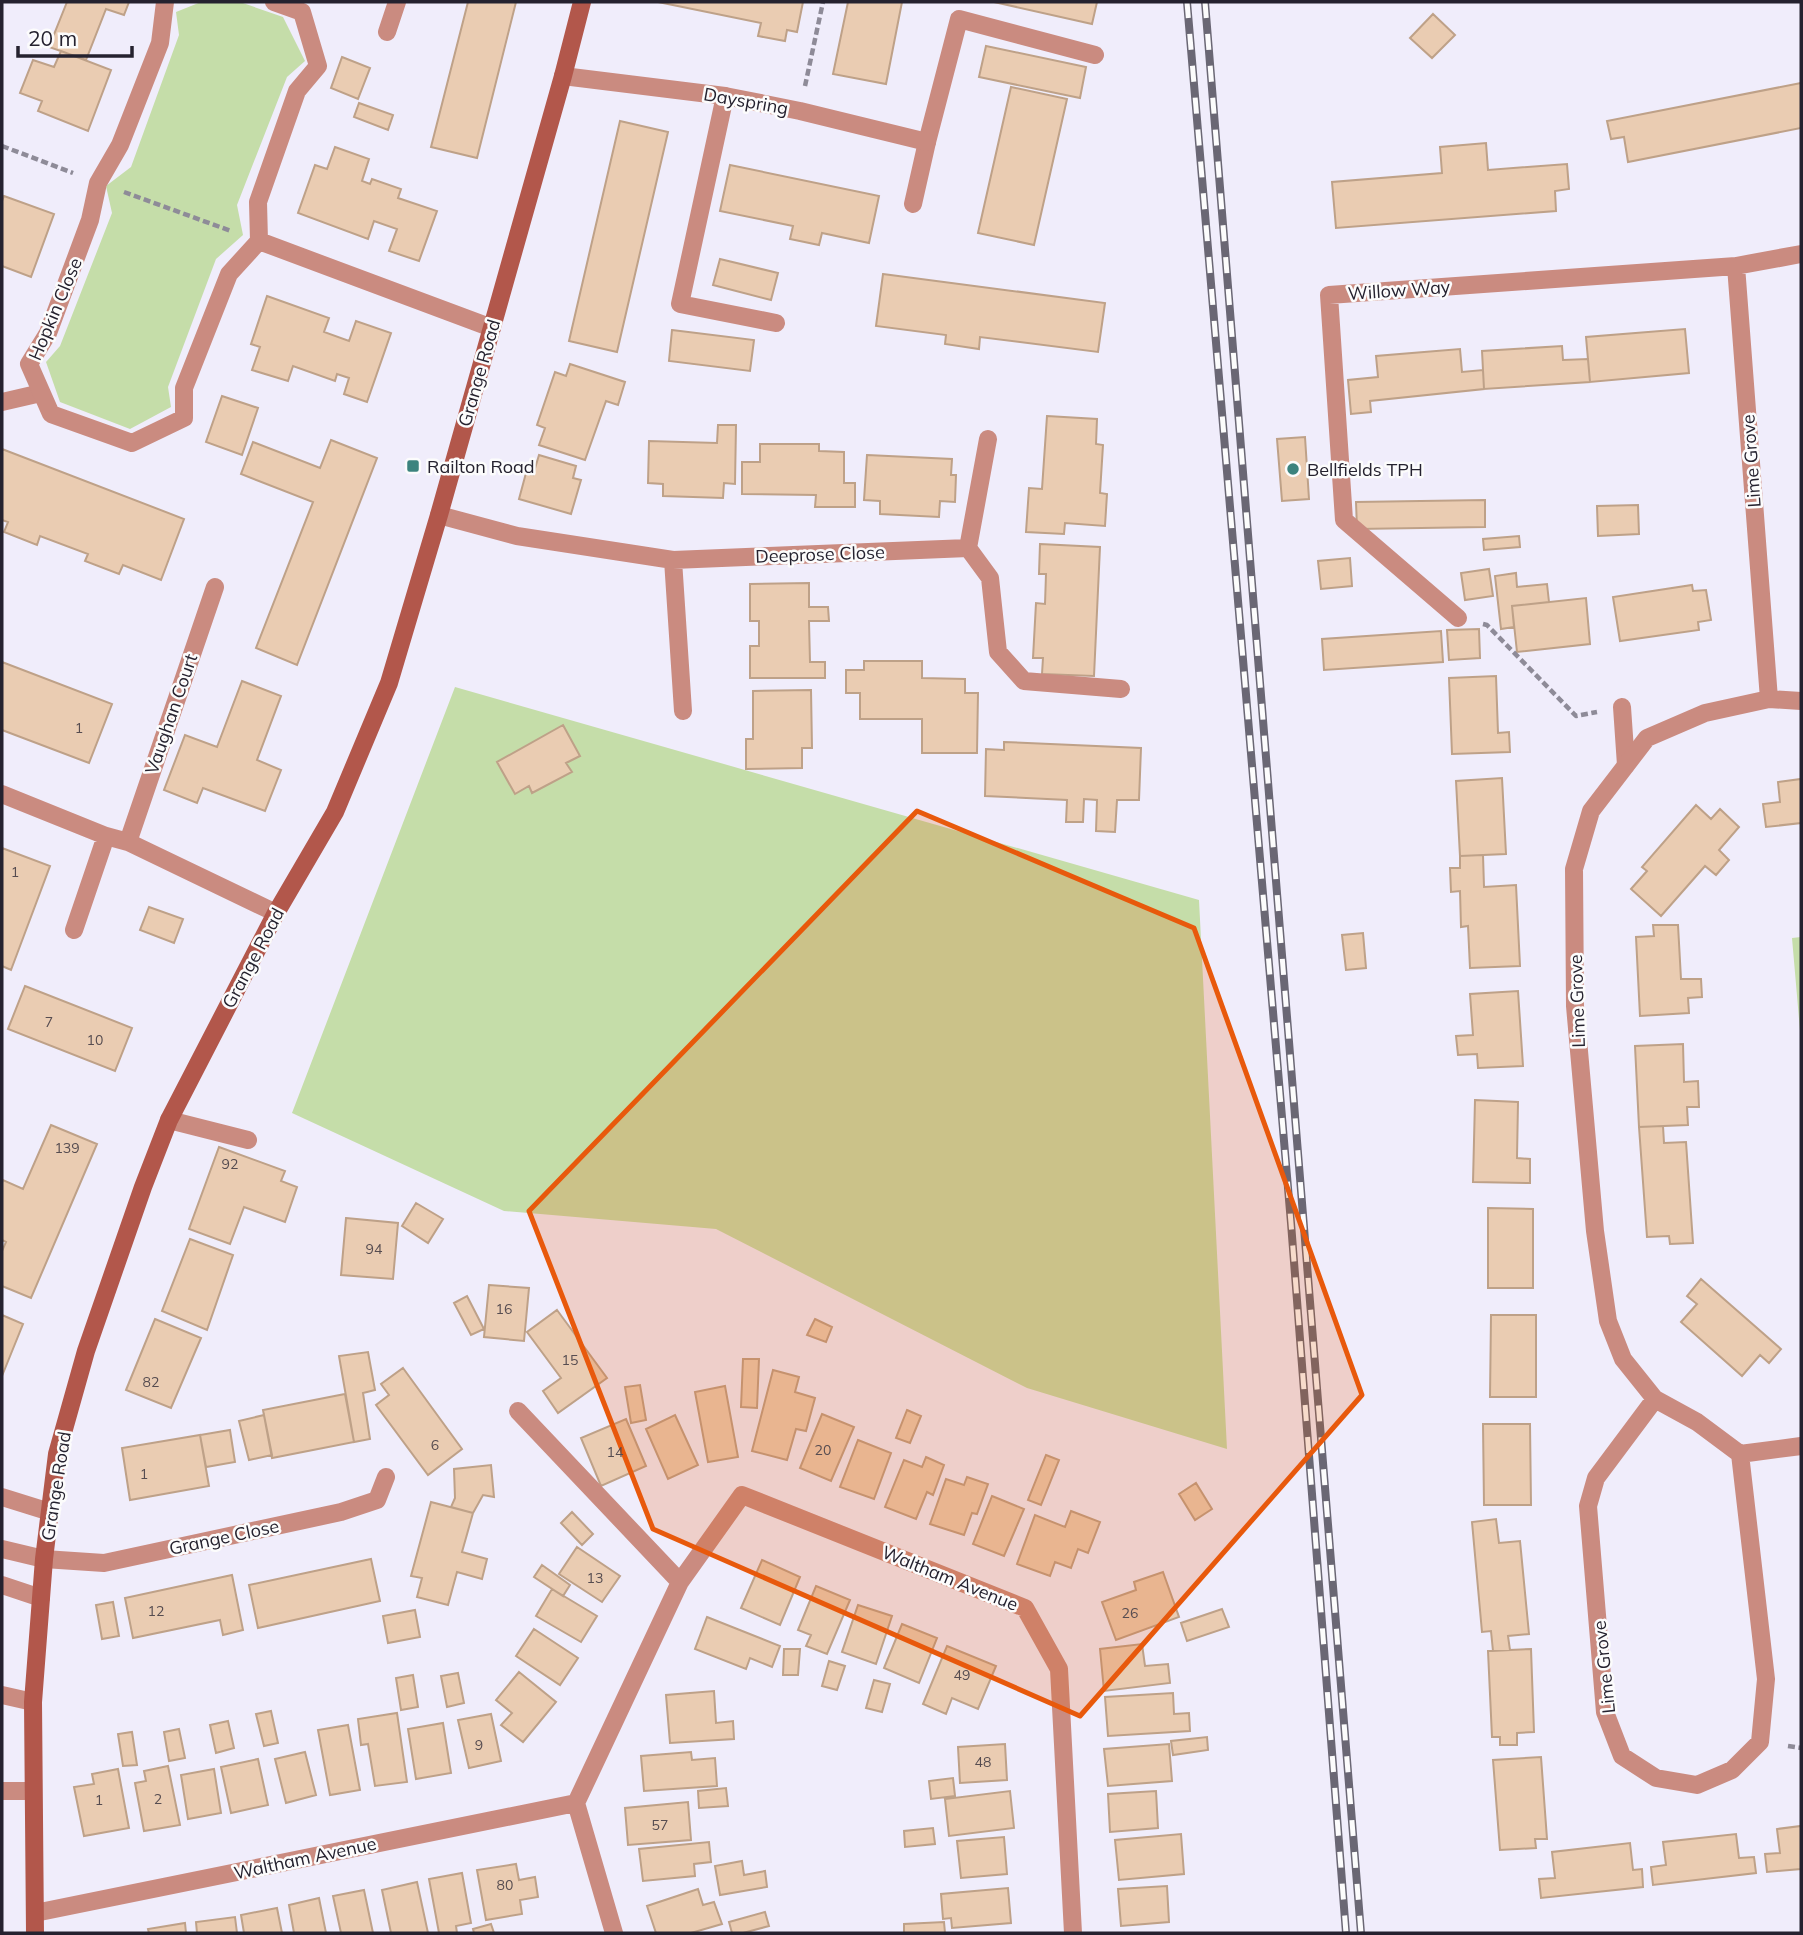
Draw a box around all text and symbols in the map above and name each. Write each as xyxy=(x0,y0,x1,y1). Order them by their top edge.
scale bar xyxy=(18,14,131,58)
text: 20 m xyxy=(28,25,77,51)
street label: Dayspring xyxy=(702,82,790,120)
street label: Hopkin Close xyxy=(23,254,87,364)
street label: Willow Way xyxy=(1347,275,1451,305)
street label: Grange Road xyxy=(453,317,505,429)
street label: Lime Grove xyxy=(1736,414,1766,508)
place label: Railton Road xyxy=(427,455,535,478)
marker: Railton Road xyxy=(405,458,421,474)
place label: Bellfields TPH xyxy=(1307,458,1423,481)
marker: Bellfields TPH xyxy=(1285,461,1301,477)
street label: Deeprose Close xyxy=(755,540,885,568)
street label: Vaughan Court xyxy=(140,651,202,777)
house number: 1 xyxy=(75,719,83,737)
house number: 1 xyxy=(11,863,19,881)
street label: Grange Road xyxy=(217,904,289,1012)
street label: Lime Grove xyxy=(1564,954,1590,1048)
house number: 7 xyxy=(45,1013,53,1031)
house number: 10 xyxy=(87,1031,103,1049)
house number: 139 xyxy=(54,1139,80,1157)
house number: 92 xyxy=(222,1155,238,1173)
house number: 94 xyxy=(366,1240,383,1258)
house number: 16 xyxy=(496,1300,512,1318)
house number: 15 xyxy=(562,1351,578,1369)
house number: 82 xyxy=(143,1373,159,1391)
street label: Grange Road xyxy=(36,1430,76,1542)
house number: 6 xyxy=(431,1436,439,1454)
house number: 20 xyxy=(815,1441,831,1459)
house number: 14 xyxy=(607,1443,624,1461)
house number: 1 xyxy=(140,1465,148,1483)
street label: Grange Close xyxy=(167,1514,281,1560)
street label: Waltham Avenue xyxy=(879,1540,1021,1616)
house number: 13 xyxy=(587,1569,603,1587)
house number: 12 xyxy=(148,1602,164,1620)
house number: 26 xyxy=(1122,1604,1138,1622)
street label: Lime Grove xyxy=(1588,1619,1620,1715)
house number: 49 xyxy=(954,1666,970,1684)
house number: 9 xyxy=(475,1736,483,1754)
house number: 48 xyxy=(975,1753,991,1771)
house number: 2 xyxy=(154,1790,162,1808)
house number: 1 xyxy=(95,1791,103,1809)
house number: 57 xyxy=(652,1816,668,1834)
street label: Waltham Avenue xyxy=(232,1832,378,1884)
house number: 80 xyxy=(497,1876,513,1894)

